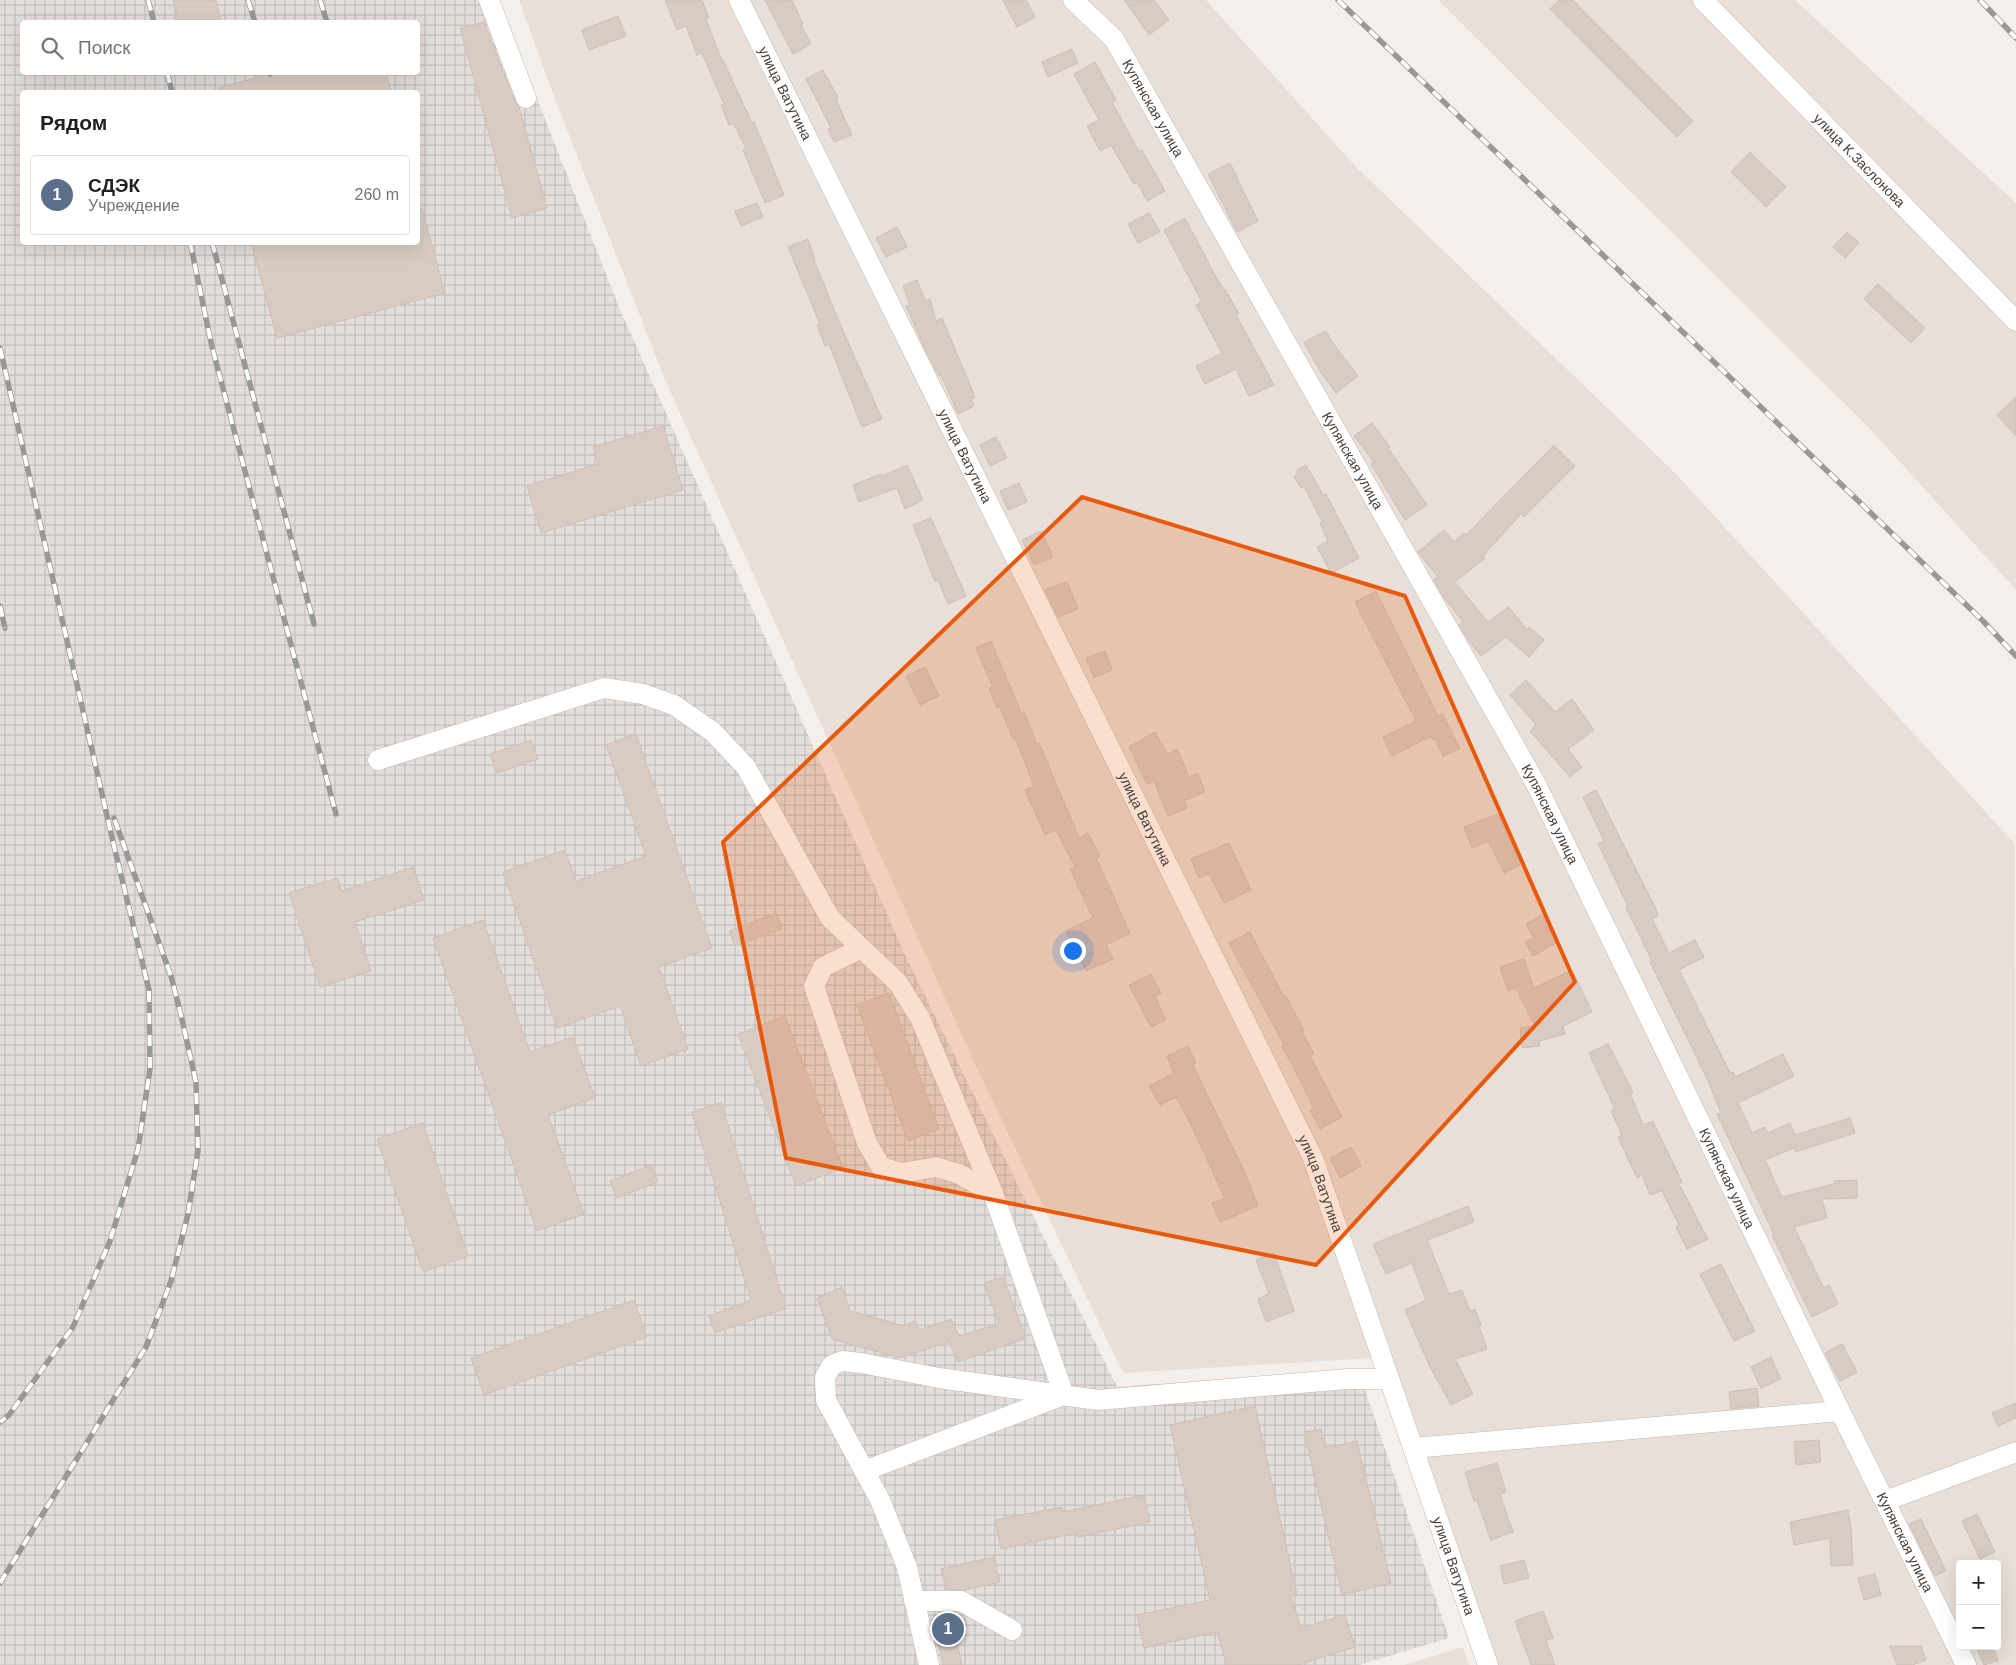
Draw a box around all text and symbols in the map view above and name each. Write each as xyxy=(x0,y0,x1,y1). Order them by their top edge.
search box xyxy=(20,20,420,75)
icon: search xyxy=(38,34,66,62)
text: Поиск xyxy=(78,37,131,58)
street label: улица Ватутина xyxy=(755,44,815,143)
street label: Купянская улица xyxy=(1119,57,1187,160)
street label: улица К.Заслонова xyxy=(1810,110,1909,211)
text: Рядом xyxy=(40,111,107,134)
text: СДЭК xyxy=(88,175,140,196)
text: 1 xyxy=(53,186,61,203)
text: 260 m xyxy=(355,186,399,203)
text: Учреждение xyxy=(88,197,180,214)
street label: улица Ватутина xyxy=(935,407,995,506)
street label: Купянская улица xyxy=(1319,409,1387,512)
street label: Купянская улица xyxy=(1518,761,1582,867)
street label: улица Ватутина xyxy=(1115,769,1175,869)
your location xyxy=(1060,938,1086,964)
street label: Купянская улица xyxy=(1696,1126,1758,1231)
street label: улица Ватутина xyxy=(1295,1132,1346,1234)
street label: Купянская улица xyxy=(1874,1490,1937,1595)
street label: улица Ватутина xyxy=(1430,1515,1478,1617)
map controls xyxy=(1956,1560,2001,1650)
button: + xyxy=(1956,1560,2001,1605)
button: − xyxy=(1956,1605,2001,1650)
pin: 1 xyxy=(932,1610,964,1648)

